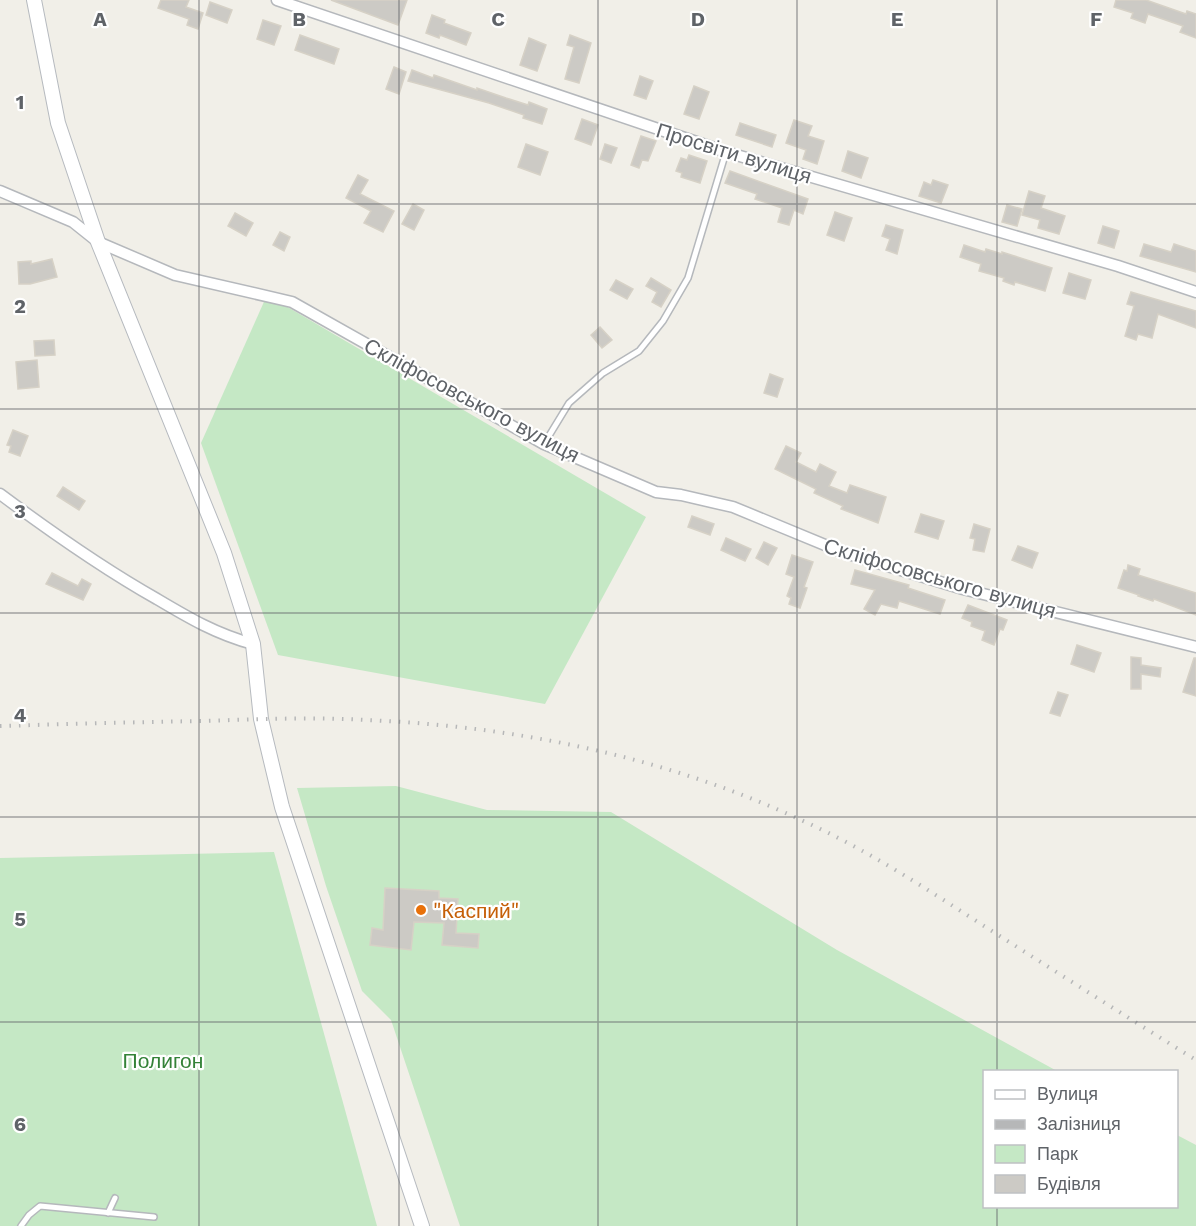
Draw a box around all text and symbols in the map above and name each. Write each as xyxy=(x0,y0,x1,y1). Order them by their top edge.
text: A xyxy=(93,7,107,31)
text: B xyxy=(292,7,306,31)
text: C xyxy=(491,7,505,31)
text: D xyxy=(691,7,705,31)
text: E xyxy=(891,7,903,31)
text: F xyxy=(1090,7,1102,31)
text: 1 xyxy=(16,90,24,114)
street label: Просвіти вулиця xyxy=(653,117,815,189)
text: 2 xyxy=(14,294,26,318)
street label: Скліфосовського вулиця xyxy=(360,333,584,467)
text: 3 xyxy=(14,499,26,523)
street label: Скліфосовського вулиця xyxy=(821,533,1059,623)
text: 4 xyxy=(14,703,27,727)
place label: "Каспий" xyxy=(433,898,519,923)
marker: "Каспий" xyxy=(414,903,428,917)
text: 5 xyxy=(14,907,26,931)
park label: Полигон xyxy=(123,1048,203,1073)
legend xyxy=(983,1070,1178,1208)
text: Вулиця xyxy=(1037,1083,1098,1104)
text: 6 xyxy=(14,1112,26,1136)
text: Залізниця xyxy=(1037,1113,1121,1134)
text: Парк xyxy=(1037,1143,1078,1164)
text: Будівля xyxy=(1037,1173,1101,1194)

